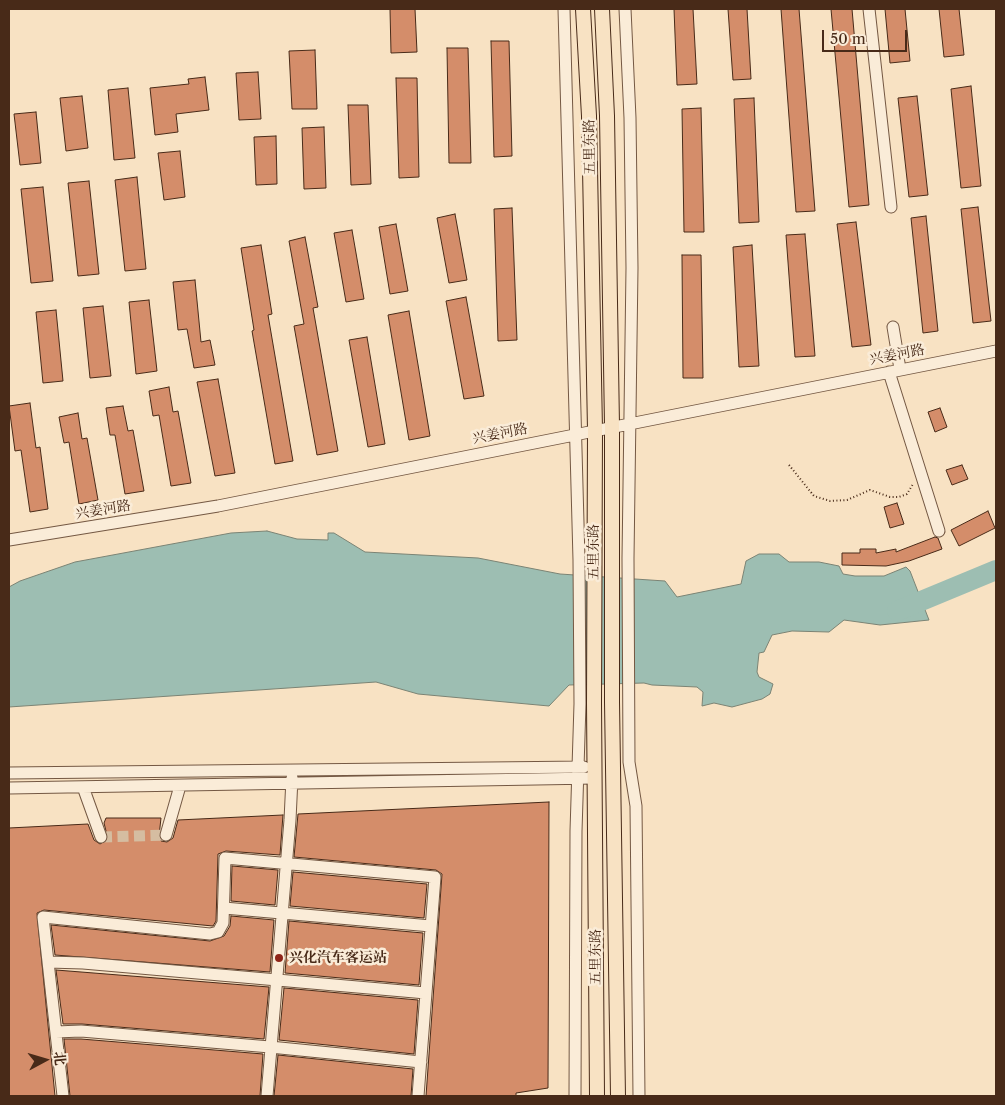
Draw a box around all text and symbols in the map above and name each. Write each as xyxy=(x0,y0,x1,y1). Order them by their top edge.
scale bar xyxy=(825,20,910,52)
text: 50 m xyxy=(830,29,866,48)
street label: 五里东路 xyxy=(581,119,599,175)
street label: 兴姜河路 xyxy=(868,341,926,369)
street label: 兴姜河路 xyxy=(471,420,529,448)
street label: 兴姜河路 xyxy=(74,497,132,523)
street label: 五里东路 xyxy=(586,524,602,580)
street label: 五里东路 xyxy=(588,929,604,985)
place label: 兴化汽车客运站 xyxy=(289,950,387,966)
marker: 兴化汽车客运站 xyxy=(273,952,285,964)
north arrow xyxy=(20,1035,70,1085)
text: 北 xyxy=(50,1051,70,1066)

